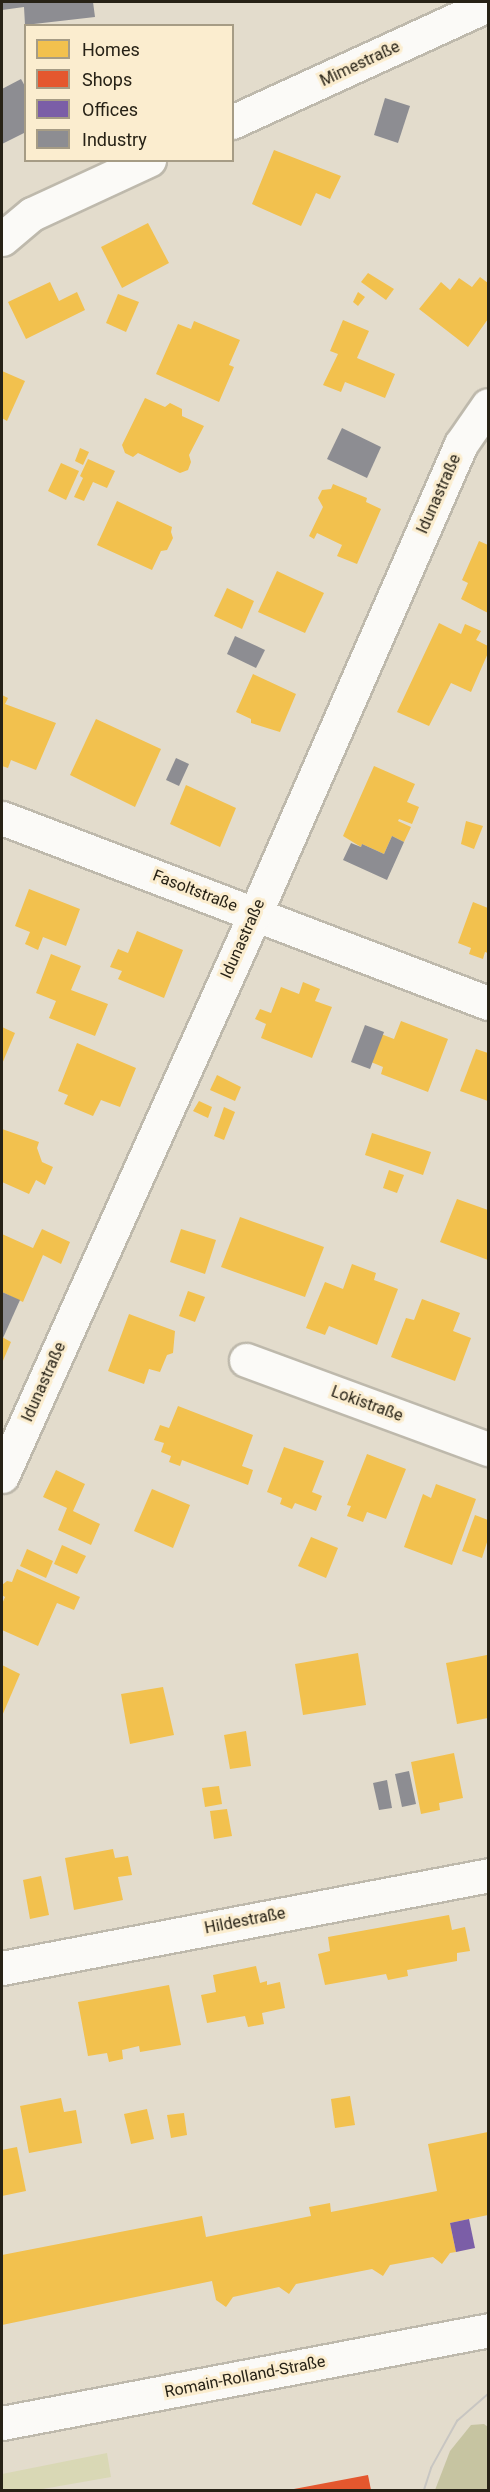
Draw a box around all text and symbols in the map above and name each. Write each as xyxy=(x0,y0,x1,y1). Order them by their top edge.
legend xyxy=(24,24,234,162)
street label: Mimestraße xyxy=(317,37,403,91)
text: Homes xyxy=(82,39,140,60)
text: Shops xyxy=(82,69,132,90)
text: Offices xyxy=(82,99,138,120)
text: Industry xyxy=(82,129,147,150)
street label: Idunastraße xyxy=(413,451,465,537)
street label: Fasoltstraße xyxy=(150,866,240,916)
street label: Idunastraße xyxy=(217,896,269,982)
street label: Idunastraße xyxy=(18,1339,70,1425)
street label: Lokistraße xyxy=(328,1382,406,1426)
street label: Hildestraße xyxy=(203,1904,287,1938)
street label: Romain-Rolland-Straße xyxy=(163,2352,327,2402)

